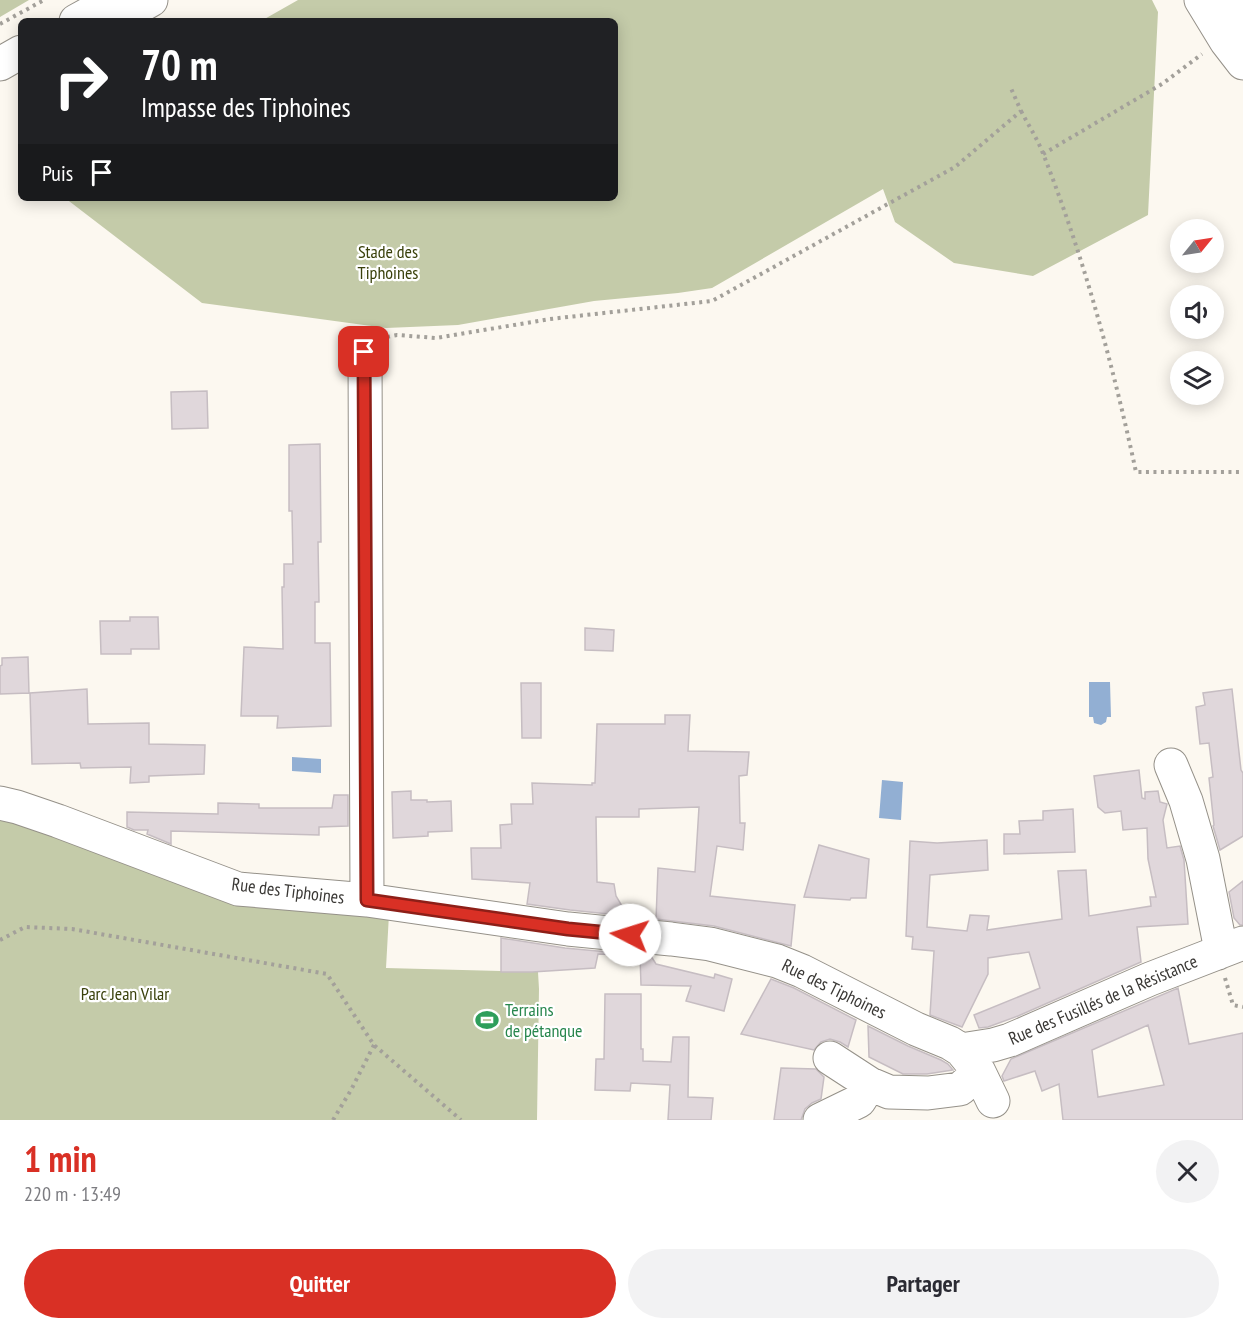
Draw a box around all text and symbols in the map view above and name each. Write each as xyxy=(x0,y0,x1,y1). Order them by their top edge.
text: 70 m xyxy=(141,37,218,92)
icon: right xyxy=(42,42,120,120)
text: Impasse des Tiphoines xyxy=(141,90,351,124)
icon: arrive xyxy=(85,156,118,189)
text: Puis xyxy=(42,159,73,187)
north arrow xyxy=(1170,219,1224,273)
map controls xyxy=(1170,219,1224,405)
park label: Stade des Tiphoines xyxy=(358,240,418,284)
button: sound xyxy=(1170,285,1224,339)
pin xyxy=(338,326,389,377)
icon: arrive xyxy=(347,335,380,368)
button: layers xyxy=(1170,351,1224,405)
street label: Rue des Tiphoines xyxy=(230,872,346,909)
position arrow xyxy=(598,903,662,967)
street label: Rue des Fusillés de la Résistance xyxy=(1005,949,1201,1050)
street label: Rue des Tiphoines xyxy=(778,953,890,1024)
park label: Parc Jean Vilar xyxy=(81,982,169,1005)
place label: Terrains de pétanque xyxy=(505,998,582,1042)
sports icon: Terrains de pétanque xyxy=(474,1007,500,1033)
text: 1 min xyxy=(24,1135,97,1182)
button: close xyxy=(1156,1140,1219,1203)
text: 220 m · 13:49 xyxy=(24,1181,121,1207)
button: Quitter xyxy=(24,1249,616,1318)
button: Partager xyxy=(628,1249,1219,1318)

